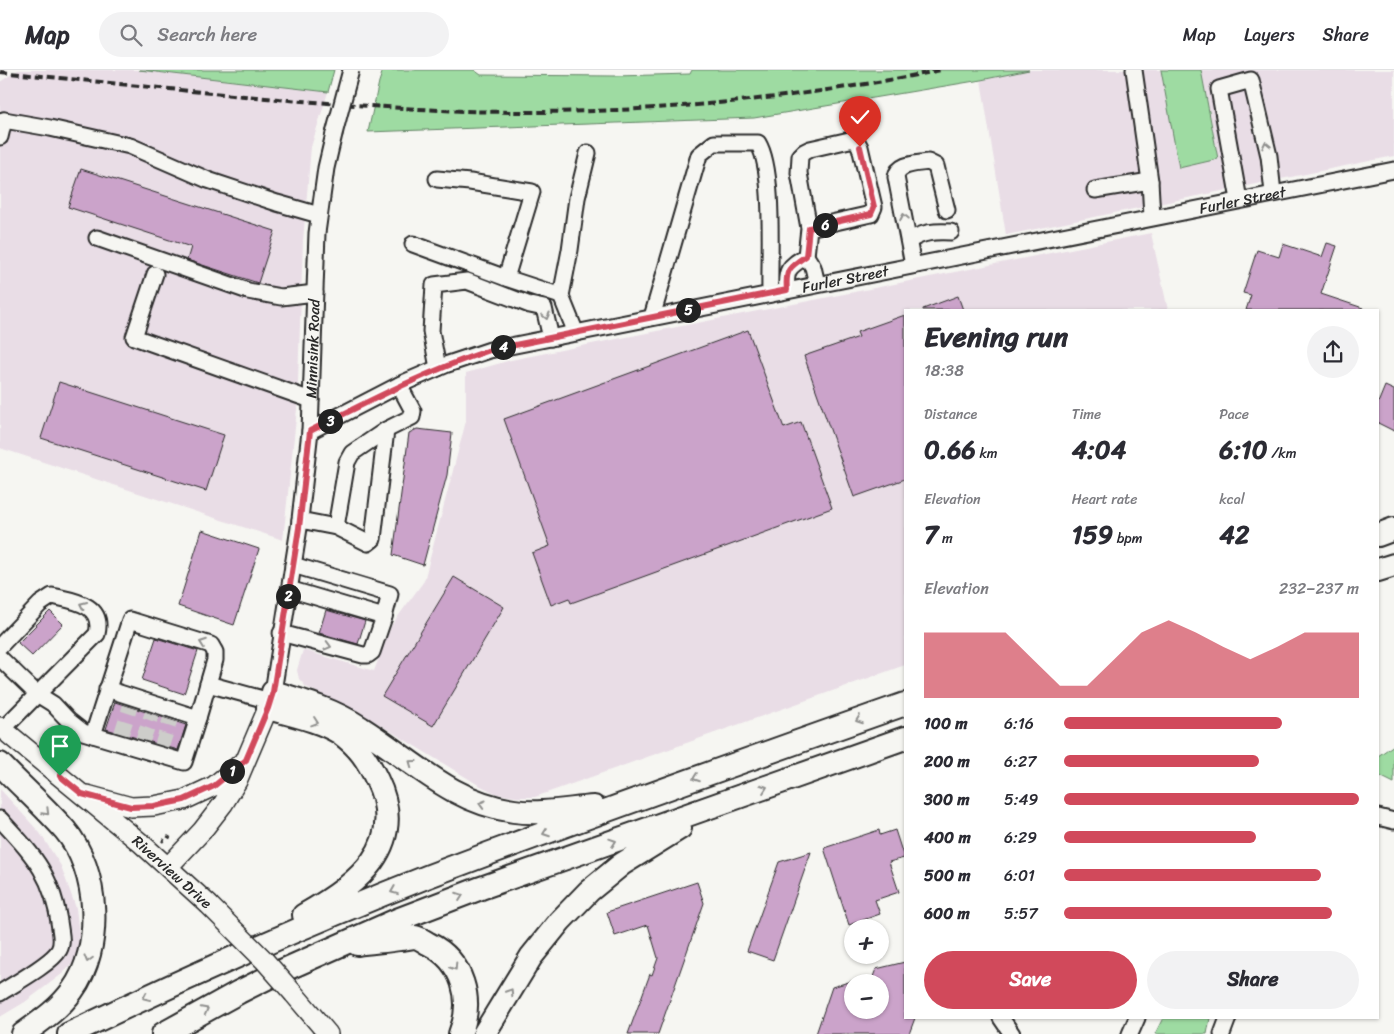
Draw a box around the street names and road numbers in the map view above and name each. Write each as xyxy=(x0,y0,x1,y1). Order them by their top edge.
street label: Furler Street xyxy=(1197,179,1289,221)
street label: Furler Street xyxy=(800,258,892,301)
street label: Minnisink Road xyxy=(298,298,328,399)
street label: Riverview Drive xyxy=(126,829,218,915)

